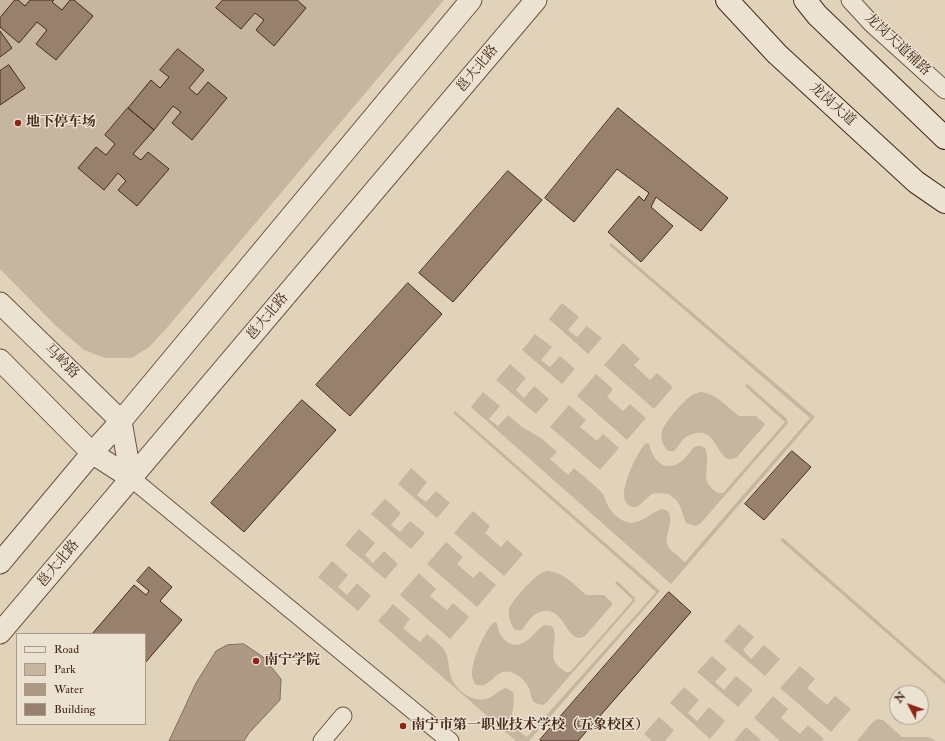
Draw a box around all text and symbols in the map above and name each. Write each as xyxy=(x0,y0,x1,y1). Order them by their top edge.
street label: 龙岗大道辅路 xyxy=(861,10,933,80)
street label: 邕大北路 xyxy=(454,42,502,96)
street label: 龙岗大道 xyxy=(806,80,858,130)
place label: 地下停车场 xyxy=(26,115,96,131)
marker: 地下停车场 xyxy=(13,118,23,128)
street label: 邕大北路 xyxy=(244,290,292,344)
street label: 马岭路 xyxy=(40,341,82,383)
street label: 邕大北路 xyxy=(35,537,83,591)
legend xyxy=(16,633,146,725)
text: Road xyxy=(54,642,79,657)
place label: 南宁学院 xyxy=(264,653,320,669)
marker: 南宁学院 xyxy=(251,656,261,666)
text: Park xyxy=(54,662,76,677)
text: Water xyxy=(54,682,83,697)
north arrow xyxy=(889,685,929,725)
text: N xyxy=(892,689,908,705)
text: Building xyxy=(54,702,95,717)
place label: 南宁市第一职业技术学校（五象校区） xyxy=(411,718,649,734)
marker: 南宁市第一职业技术学校（五象校区） xyxy=(398,721,408,731)

